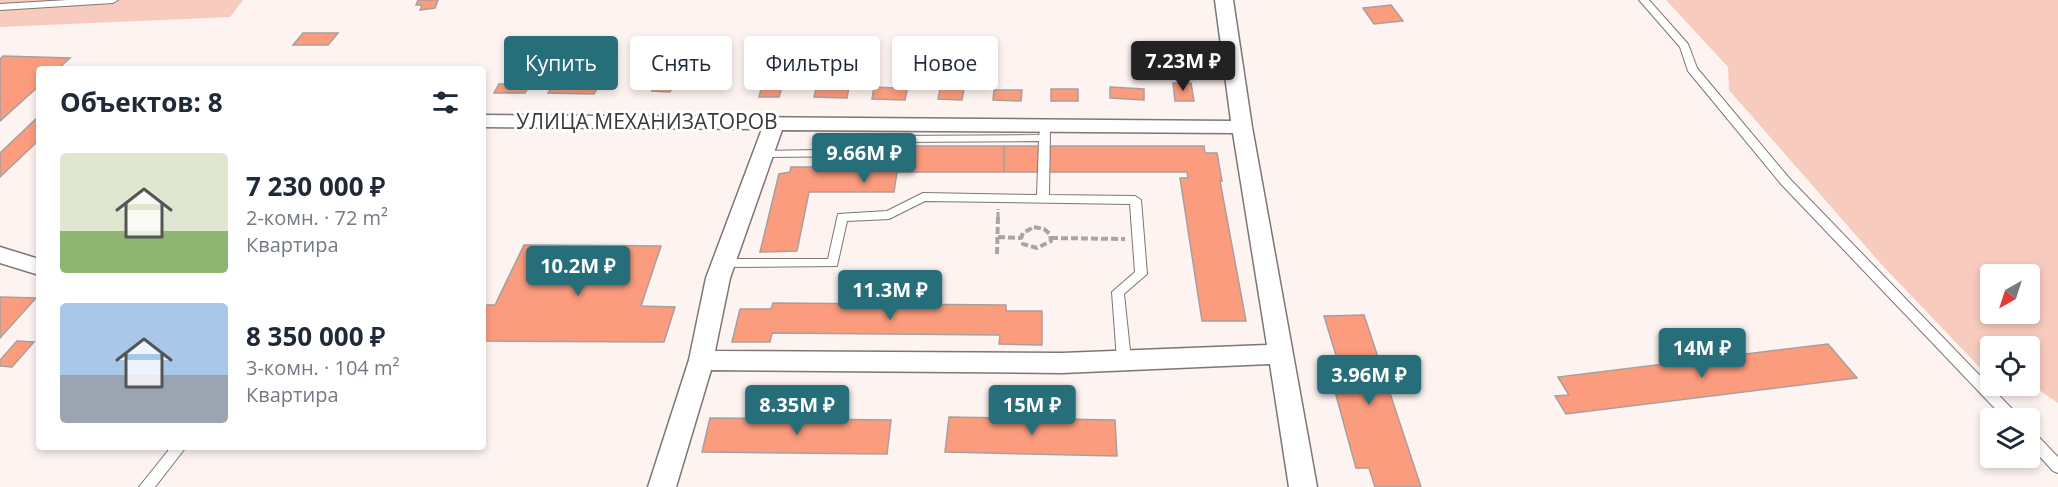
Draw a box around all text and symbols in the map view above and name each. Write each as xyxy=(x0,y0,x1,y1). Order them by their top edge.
chip: Купить xyxy=(504,36,618,90)
chip: Снять xyxy=(630,36,732,90)
chip: Фильтры xyxy=(744,36,880,90)
chip: Новое xyxy=(892,36,998,90)
pin: 7.23M ₽ xyxy=(1128,41,1238,92)
text: 7.23M ₽ xyxy=(1145,47,1221,74)
text: Объектов: 8 xyxy=(60,84,223,120)
icon: filters xyxy=(429,86,462,119)
street label: УЛИЦА МЕХАНИЗАТОРОВ xyxy=(516,107,778,135)
pin: 9.66M ₽ xyxy=(809,133,919,184)
text: 9.66M ₽ xyxy=(826,139,902,166)
text: 7 230 000 ₽ xyxy=(246,168,385,204)
icon: home xyxy=(108,177,180,249)
text: 2-комн. · 72 m² xyxy=(246,204,388,231)
text: Квартира xyxy=(246,231,339,258)
pin: 10.2M ₽ xyxy=(523,246,633,297)
text: 10.2M ₽ xyxy=(540,252,616,279)
north arrow xyxy=(1980,264,2040,324)
map controls xyxy=(1980,264,2040,468)
pin: 11.3M ₽ xyxy=(835,270,945,321)
text: 11.3M ₽ xyxy=(852,276,928,303)
text: 8 350 000 ₽ xyxy=(246,318,385,354)
icon: home xyxy=(108,327,180,399)
pin: 14M ₽ xyxy=(1660,328,1744,379)
text: 14M ₽ xyxy=(1673,334,1731,361)
button: locate xyxy=(1980,336,2040,396)
text: 3-комн. · 104 m² xyxy=(246,354,399,381)
pin: 3.96M ₽ xyxy=(1314,355,1424,406)
text: 3.96M ₽ xyxy=(1331,361,1407,388)
text: Квартира xyxy=(246,381,339,408)
pin: 8.35M ₽ xyxy=(742,385,852,436)
pin: 15M ₽ xyxy=(990,385,1074,436)
text: 8.35M ₽ xyxy=(759,391,835,418)
text: 15M ₽ xyxy=(1003,391,1061,418)
button: layers xyxy=(1980,408,2040,468)

